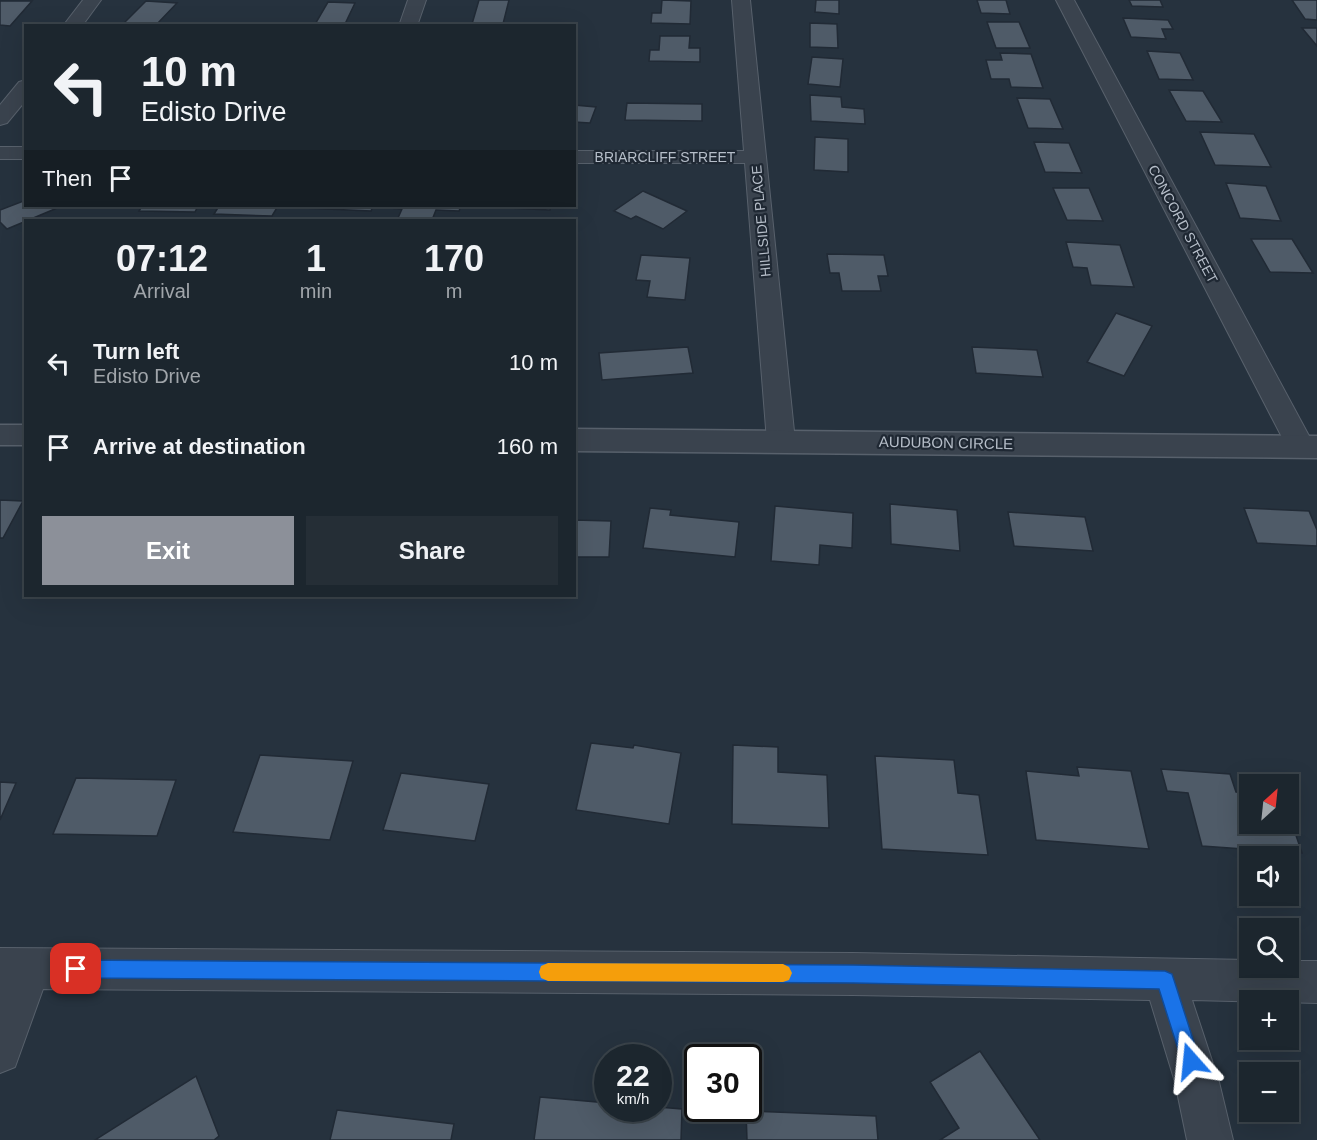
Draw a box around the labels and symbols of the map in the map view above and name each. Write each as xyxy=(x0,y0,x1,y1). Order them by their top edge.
street label: BRIARCLIFF STREET xyxy=(595,149,736,165)
street label: CONCORD STREET xyxy=(1145,162,1221,286)
street label: HILLSIDE PLACE xyxy=(748,164,774,278)
street label: AUDUBON CIRCLE xyxy=(879,433,1013,452)
north arrow xyxy=(1239,774,1299,834)
pin xyxy=(50,943,101,994)
position arrow xyxy=(1159,1029,1223,1093)
speed limit sign: 30 xyxy=(684,1044,762,1122)

